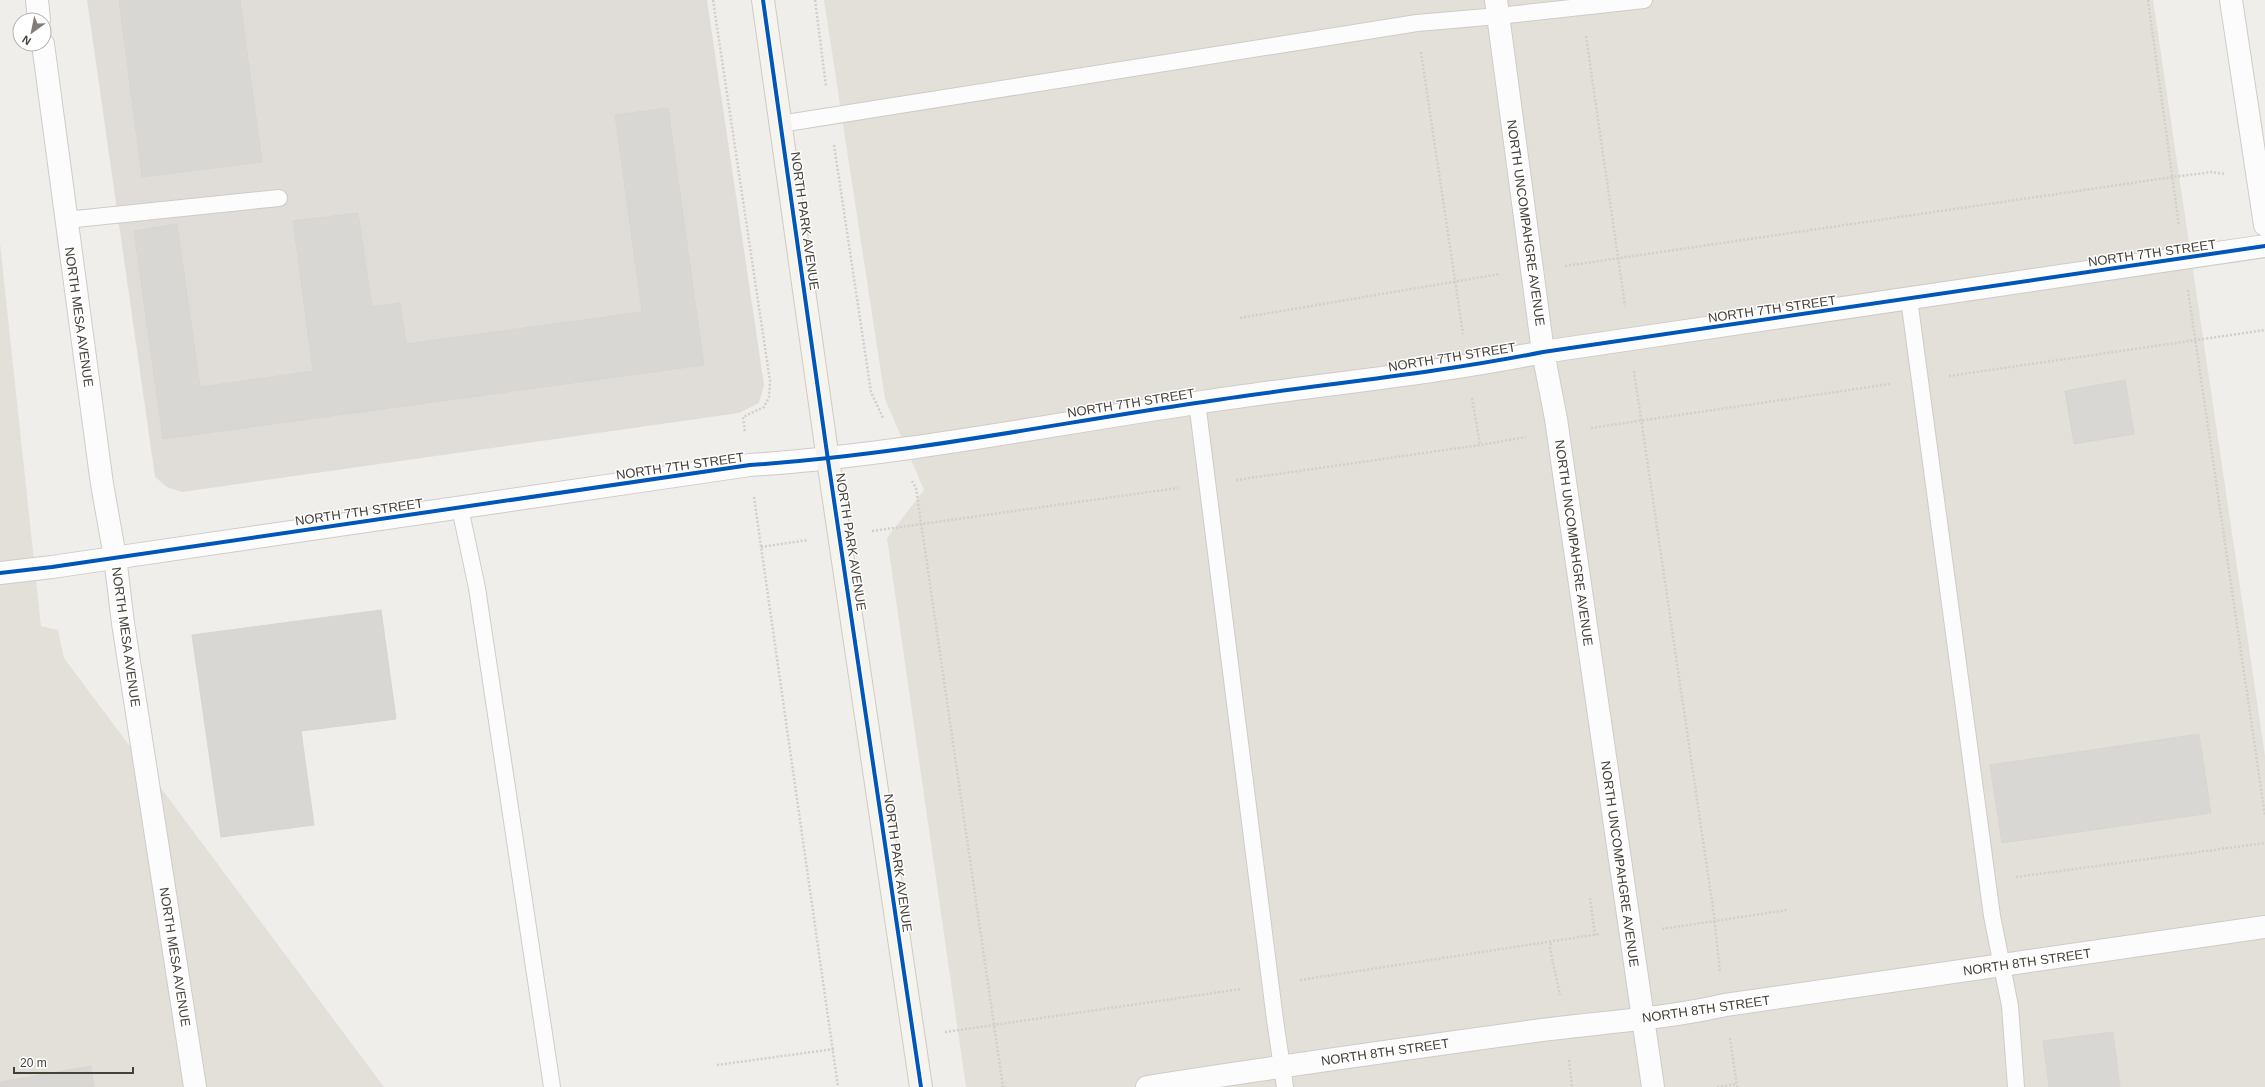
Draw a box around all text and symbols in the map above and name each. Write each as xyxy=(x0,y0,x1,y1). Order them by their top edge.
north arrow xyxy=(12,12,52,52)
text: N xyxy=(20,33,33,48)
street label: NORTH UNCOMPAHGRE AVENUE xyxy=(1504,119,1548,327)
street label: NORTH PARK AVENUE xyxy=(788,151,822,291)
street label: NORTH 7TH STREET xyxy=(2087,237,2217,269)
street label: NORTH MESA AVENUE xyxy=(62,246,96,388)
street label: NORTH 7TH STREET xyxy=(1707,293,1837,325)
street label: NORTH 7TH STREET xyxy=(1387,339,1517,375)
street label: NORTH 7TH STREET xyxy=(1066,385,1196,421)
street label: NORTH UNCOMPAHGRE AVENUE xyxy=(1552,439,1596,647)
street label: NORTH 7TH STREET xyxy=(615,450,745,482)
street label: NORTH PARK AVENUE xyxy=(833,472,869,612)
street label: NORTH 7TH STREET xyxy=(294,496,424,528)
street label: NORTH MESA AVENUE xyxy=(109,566,143,708)
street label: NORTH UNCOMPAHGRE AVENUE xyxy=(1598,760,1642,968)
street label: NORTH PARK AVENUE xyxy=(881,793,915,933)
street label: NORTH MESA AVENUE xyxy=(157,886,193,1028)
street label: NORTH 8TH STREET xyxy=(1962,946,2092,978)
street label: NORTH 8TH STREET xyxy=(1641,993,1771,1025)
street label: NORTH 8TH STREET xyxy=(1320,1036,1450,1068)
scale bar xyxy=(14,1049,133,1075)
text: 20 m xyxy=(20,1056,47,1070)

